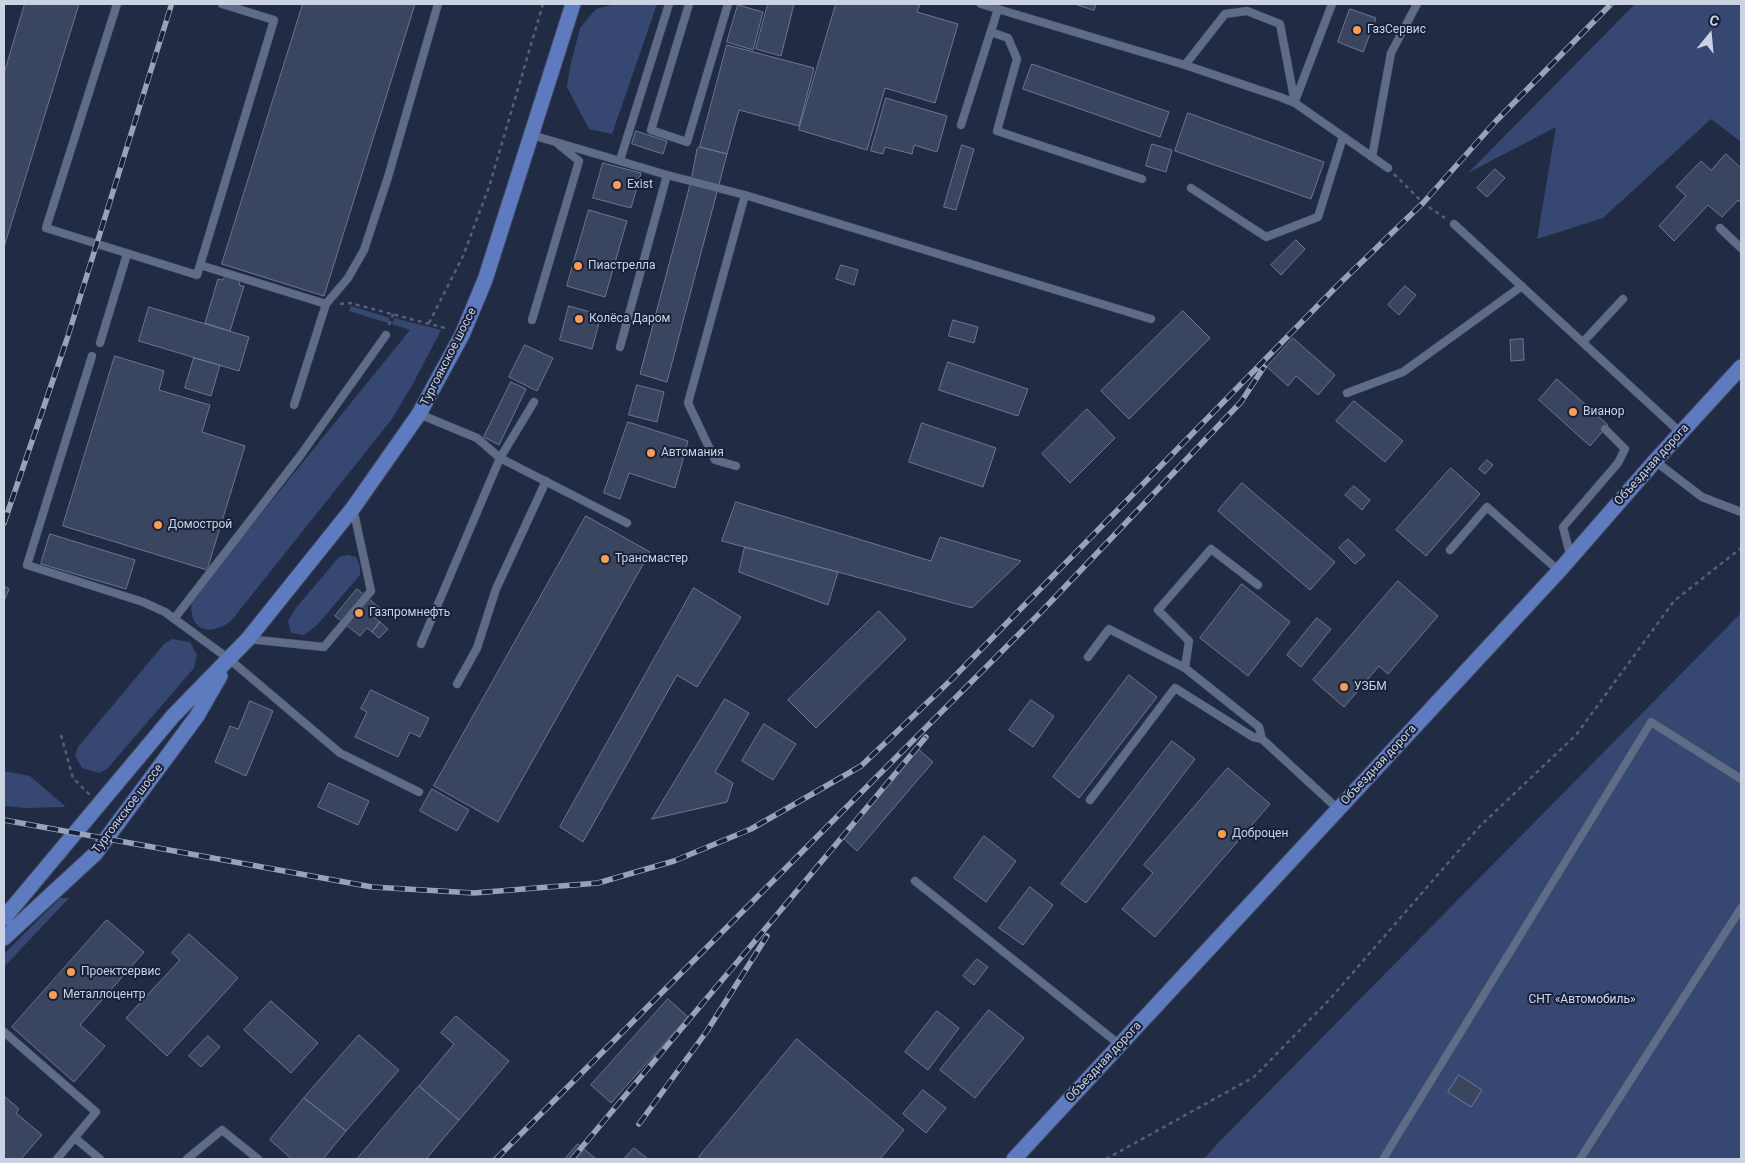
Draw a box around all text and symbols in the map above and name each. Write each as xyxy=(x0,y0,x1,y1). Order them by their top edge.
north arrow xyxy=(1685,10,1735,60)
text: С xyxy=(1708,12,1721,30)
place label: ГазСервис xyxy=(1367,23,1426,37)
marker: ГазСервис xyxy=(1351,24,1363,36)
place label: Exist xyxy=(627,178,653,192)
marker: Exist xyxy=(611,179,623,191)
place label: Пиастрелла xyxy=(588,259,656,273)
marker: Пиастрелла xyxy=(572,260,584,272)
street label: Тургоякское шоссе xyxy=(418,306,480,408)
place label: Колёса Даром xyxy=(589,312,670,326)
marker: Колёса Даром xyxy=(573,313,585,325)
place label: Вианор xyxy=(1583,405,1624,419)
marker: Вианор xyxy=(1567,406,1579,418)
street label: Объездная дорога xyxy=(1612,421,1692,509)
place label: Автомания xyxy=(661,446,724,460)
marker: Автомания xyxy=(645,447,657,459)
place label: Домострой xyxy=(168,518,232,532)
marker: Домострой xyxy=(152,519,164,531)
place label: Трансмастер xyxy=(615,552,688,566)
marker: Трансмастер xyxy=(599,553,611,565)
place label: Газпромнефть xyxy=(369,606,450,620)
marker: Газпромнефть xyxy=(353,607,365,619)
place label: УЗБМ xyxy=(1354,680,1387,694)
marker: УЗБМ xyxy=(1338,681,1350,693)
street label: Объездная дорога xyxy=(1338,722,1420,808)
street label: Тургоякское шоссе xyxy=(90,761,166,857)
place label: Доброцен xyxy=(1232,827,1288,841)
marker: Доброцен xyxy=(1216,828,1228,840)
place label: Проектсервис xyxy=(81,965,161,979)
marker: Проектсервис xyxy=(65,966,77,978)
place label: Металлоцентр xyxy=(63,988,146,1002)
marker: Металлоцентр xyxy=(47,989,59,1001)
park label: СНТ «Автомобиль» xyxy=(1528,993,1636,1007)
street label: Объездная дорога xyxy=(1063,1019,1145,1105)

